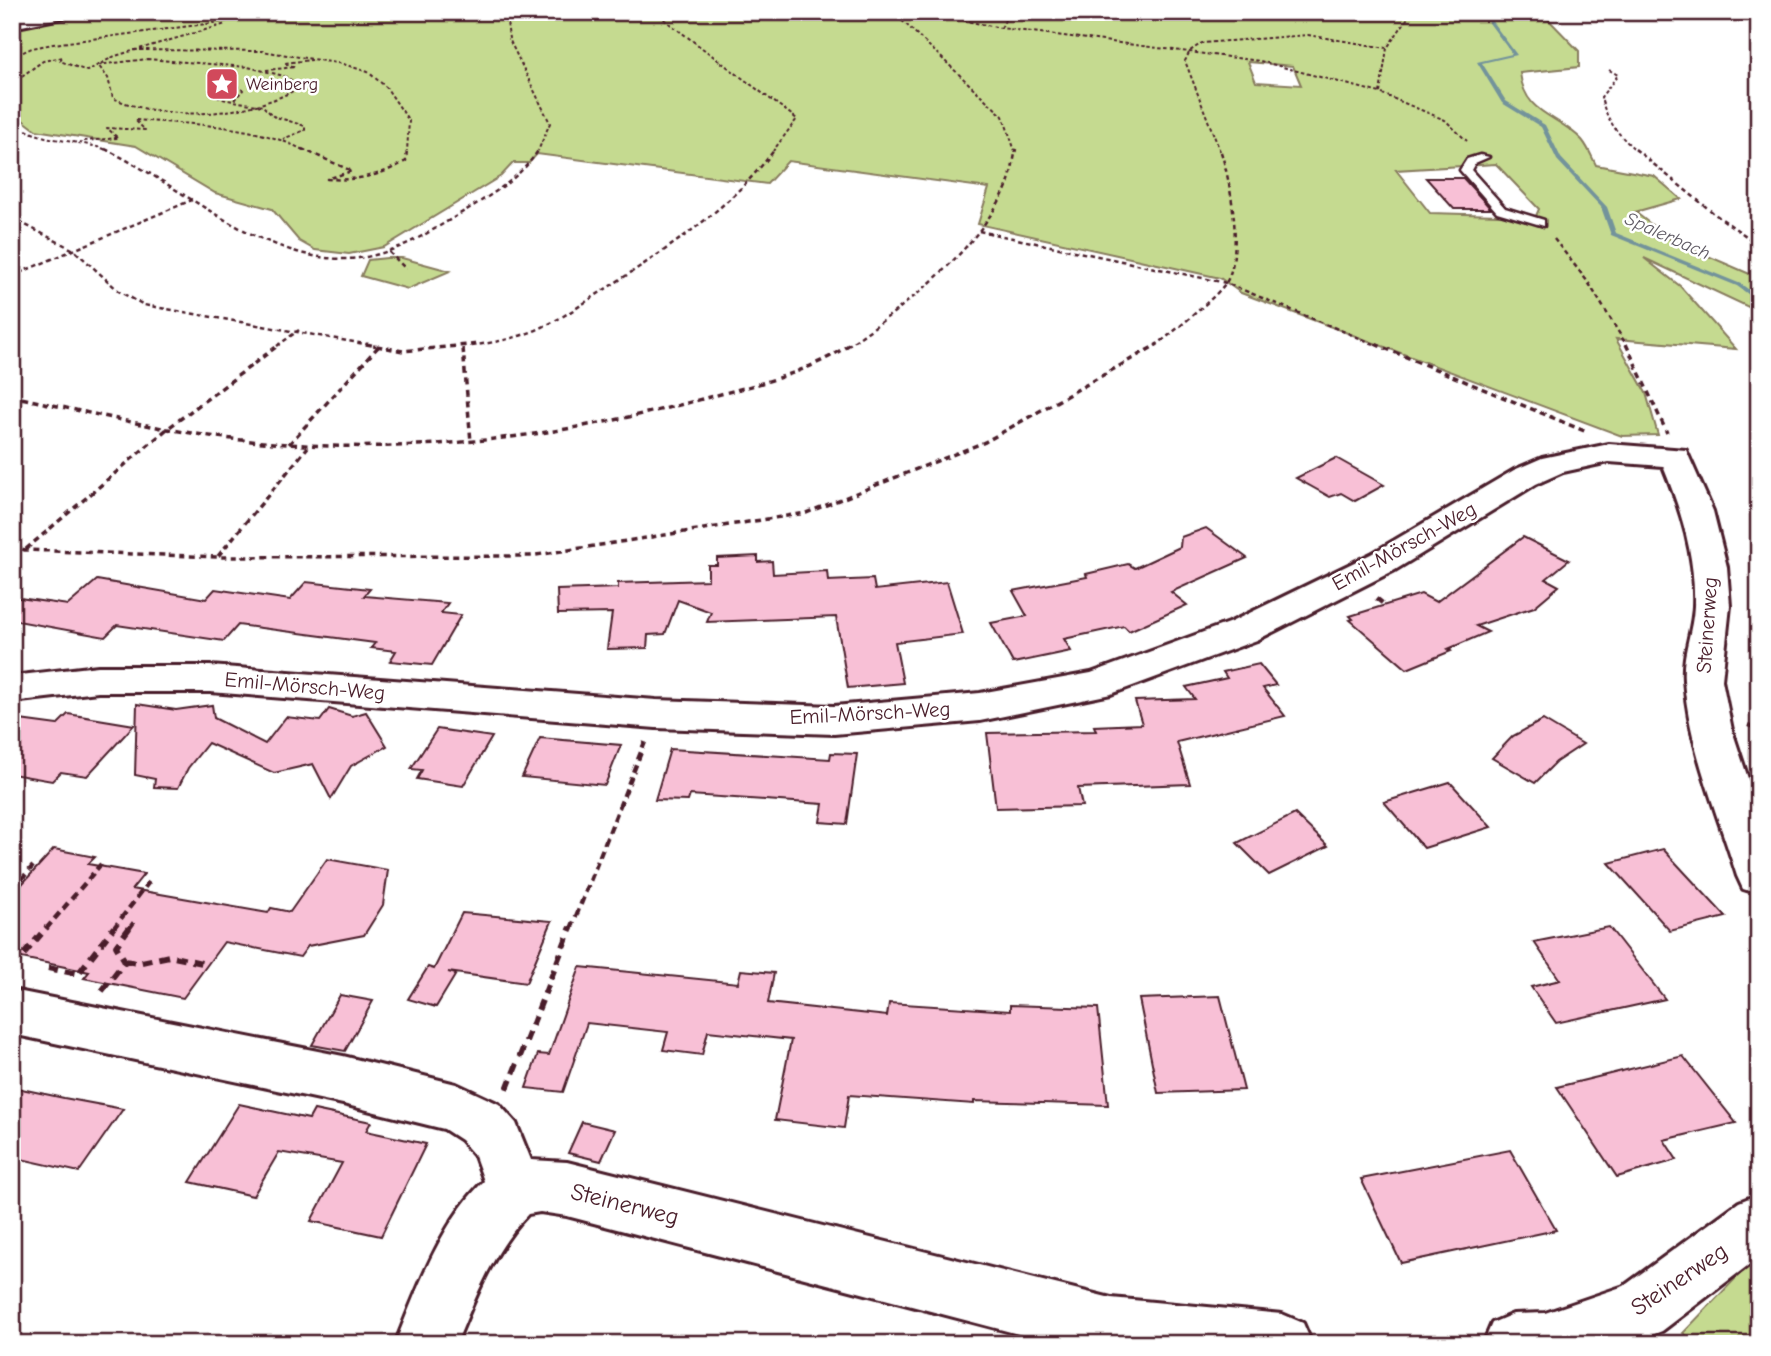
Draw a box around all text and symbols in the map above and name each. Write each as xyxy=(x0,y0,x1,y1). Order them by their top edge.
place icon: Weinberg xyxy=(203,65,241,103)
place label: Weinberg xyxy=(246,74,318,95)
water label: Spalerbach xyxy=(1622,207,1714,264)
street label: Emil-Mörsch-Weg xyxy=(1328,496,1480,596)
street label: Steinerweg xyxy=(1692,576,1722,674)
street label: Emil-Mörsch-Weg xyxy=(224,667,386,705)
street label: Emil-Mörsch-Weg xyxy=(789,697,951,729)
street label: Steinerweg xyxy=(568,1177,682,1231)
street label: Steinerweg xyxy=(1625,1237,1733,1321)

